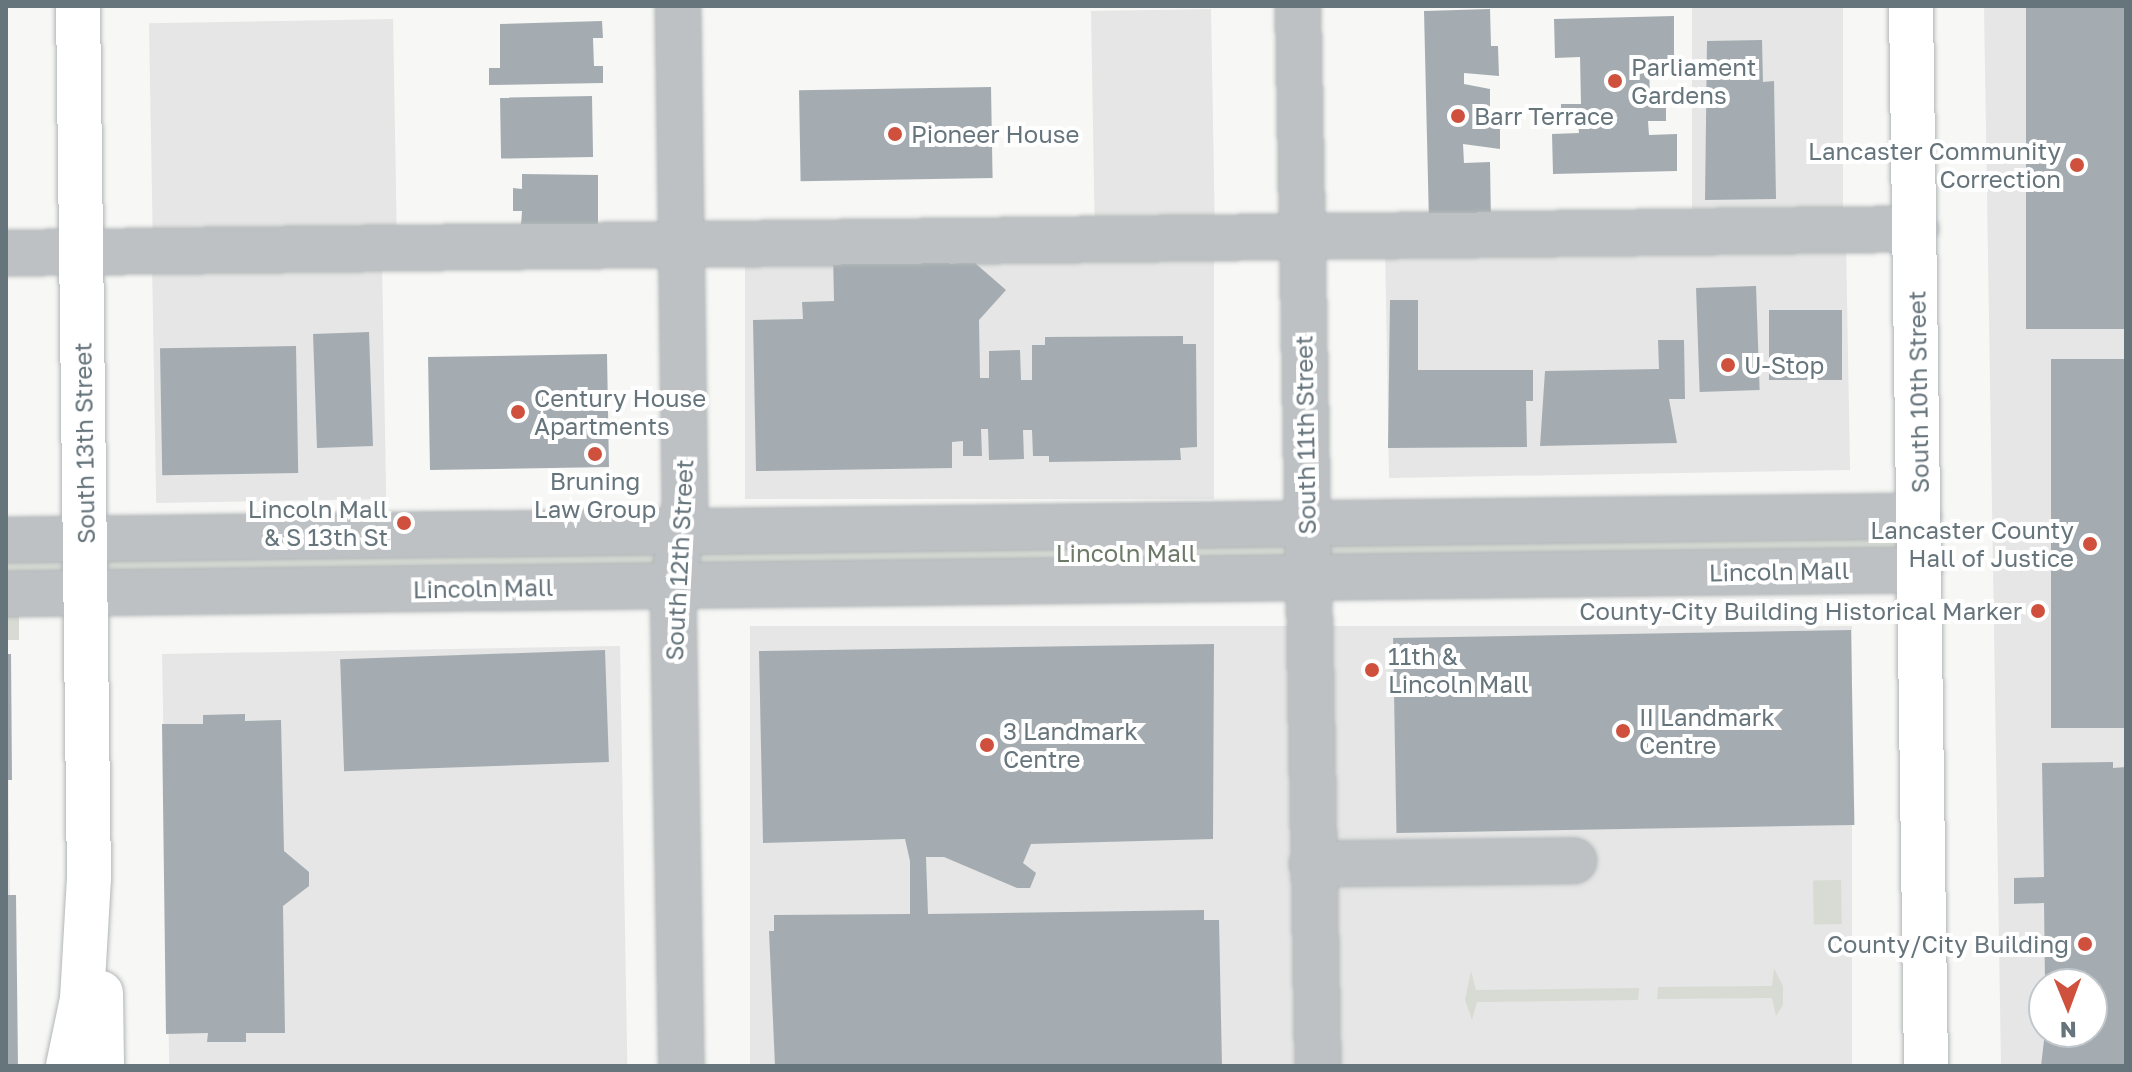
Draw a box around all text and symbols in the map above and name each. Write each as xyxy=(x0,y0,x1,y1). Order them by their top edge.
place label: Parliament Gardens xyxy=(1631,53,1756,109)
marker: Parliament Gardens xyxy=(1606,72,1624,90)
place label: Barr Terrace xyxy=(1474,102,1614,130)
marker: Barr Terrace xyxy=(1449,107,1467,125)
place label: Pioneer House xyxy=(911,120,1079,148)
marker: Pioneer House xyxy=(886,125,904,143)
place label: Lancaster Community Correction xyxy=(1808,137,2061,193)
marker: Lancaster Community Correction xyxy=(2068,156,2086,174)
street label: South 10th Street xyxy=(1902,290,1934,494)
street label: South 11th Street xyxy=(1289,335,1321,535)
street label: South 13th Street xyxy=(68,342,100,544)
place label: U-Stop xyxy=(1744,351,1824,379)
marker: U-Stop xyxy=(1719,356,1737,374)
place label: Century House Apartments xyxy=(534,384,706,440)
marker: Century House Apartments xyxy=(509,403,527,421)
marker: Bruning Law Group xyxy=(586,445,604,463)
street label: South 12th Street xyxy=(659,459,699,661)
place label: Bruning Law Group xyxy=(534,467,656,523)
place label: Lincoln Mall & S 13th St xyxy=(248,495,388,551)
marker: Lincoln Mall & S 13th St xyxy=(395,514,413,532)
place label: Lancaster County Hall of Justice xyxy=(1870,516,2074,572)
marker: Lancaster County Hall of Justice xyxy=(2081,535,2099,553)
park label: Lincoln Mall xyxy=(1056,539,1196,567)
street label: Lincoln Mall xyxy=(1709,555,1849,587)
street label: Lincoln Mall xyxy=(413,572,553,604)
place label: County-City Building Historical Marker xyxy=(1579,597,2022,625)
marker: County-City Building Historical Marker xyxy=(2029,602,2047,620)
place label: 11th & Lincoln Mall xyxy=(1388,642,1528,698)
marker: 11th & Lincoln Mall xyxy=(1363,661,1381,679)
place label: II Landmark Centre xyxy=(1639,703,1775,759)
place label: 3 Landmark Centre xyxy=(1003,717,1138,773)
marker: II Landmark Centre xyxy=(1614,722,1632,740)
marker: 3 Landmark Centre xyxy=(978,736,996,754)
place label: County/City Building xyxy=(1827,930,2069,958)
marker: County/City Building xyxy=(2076,935,2094,953)
north arrow xyxy=(2028,968,2108,1048)
text: N xyxy=(2060,1017,2077,1044)

